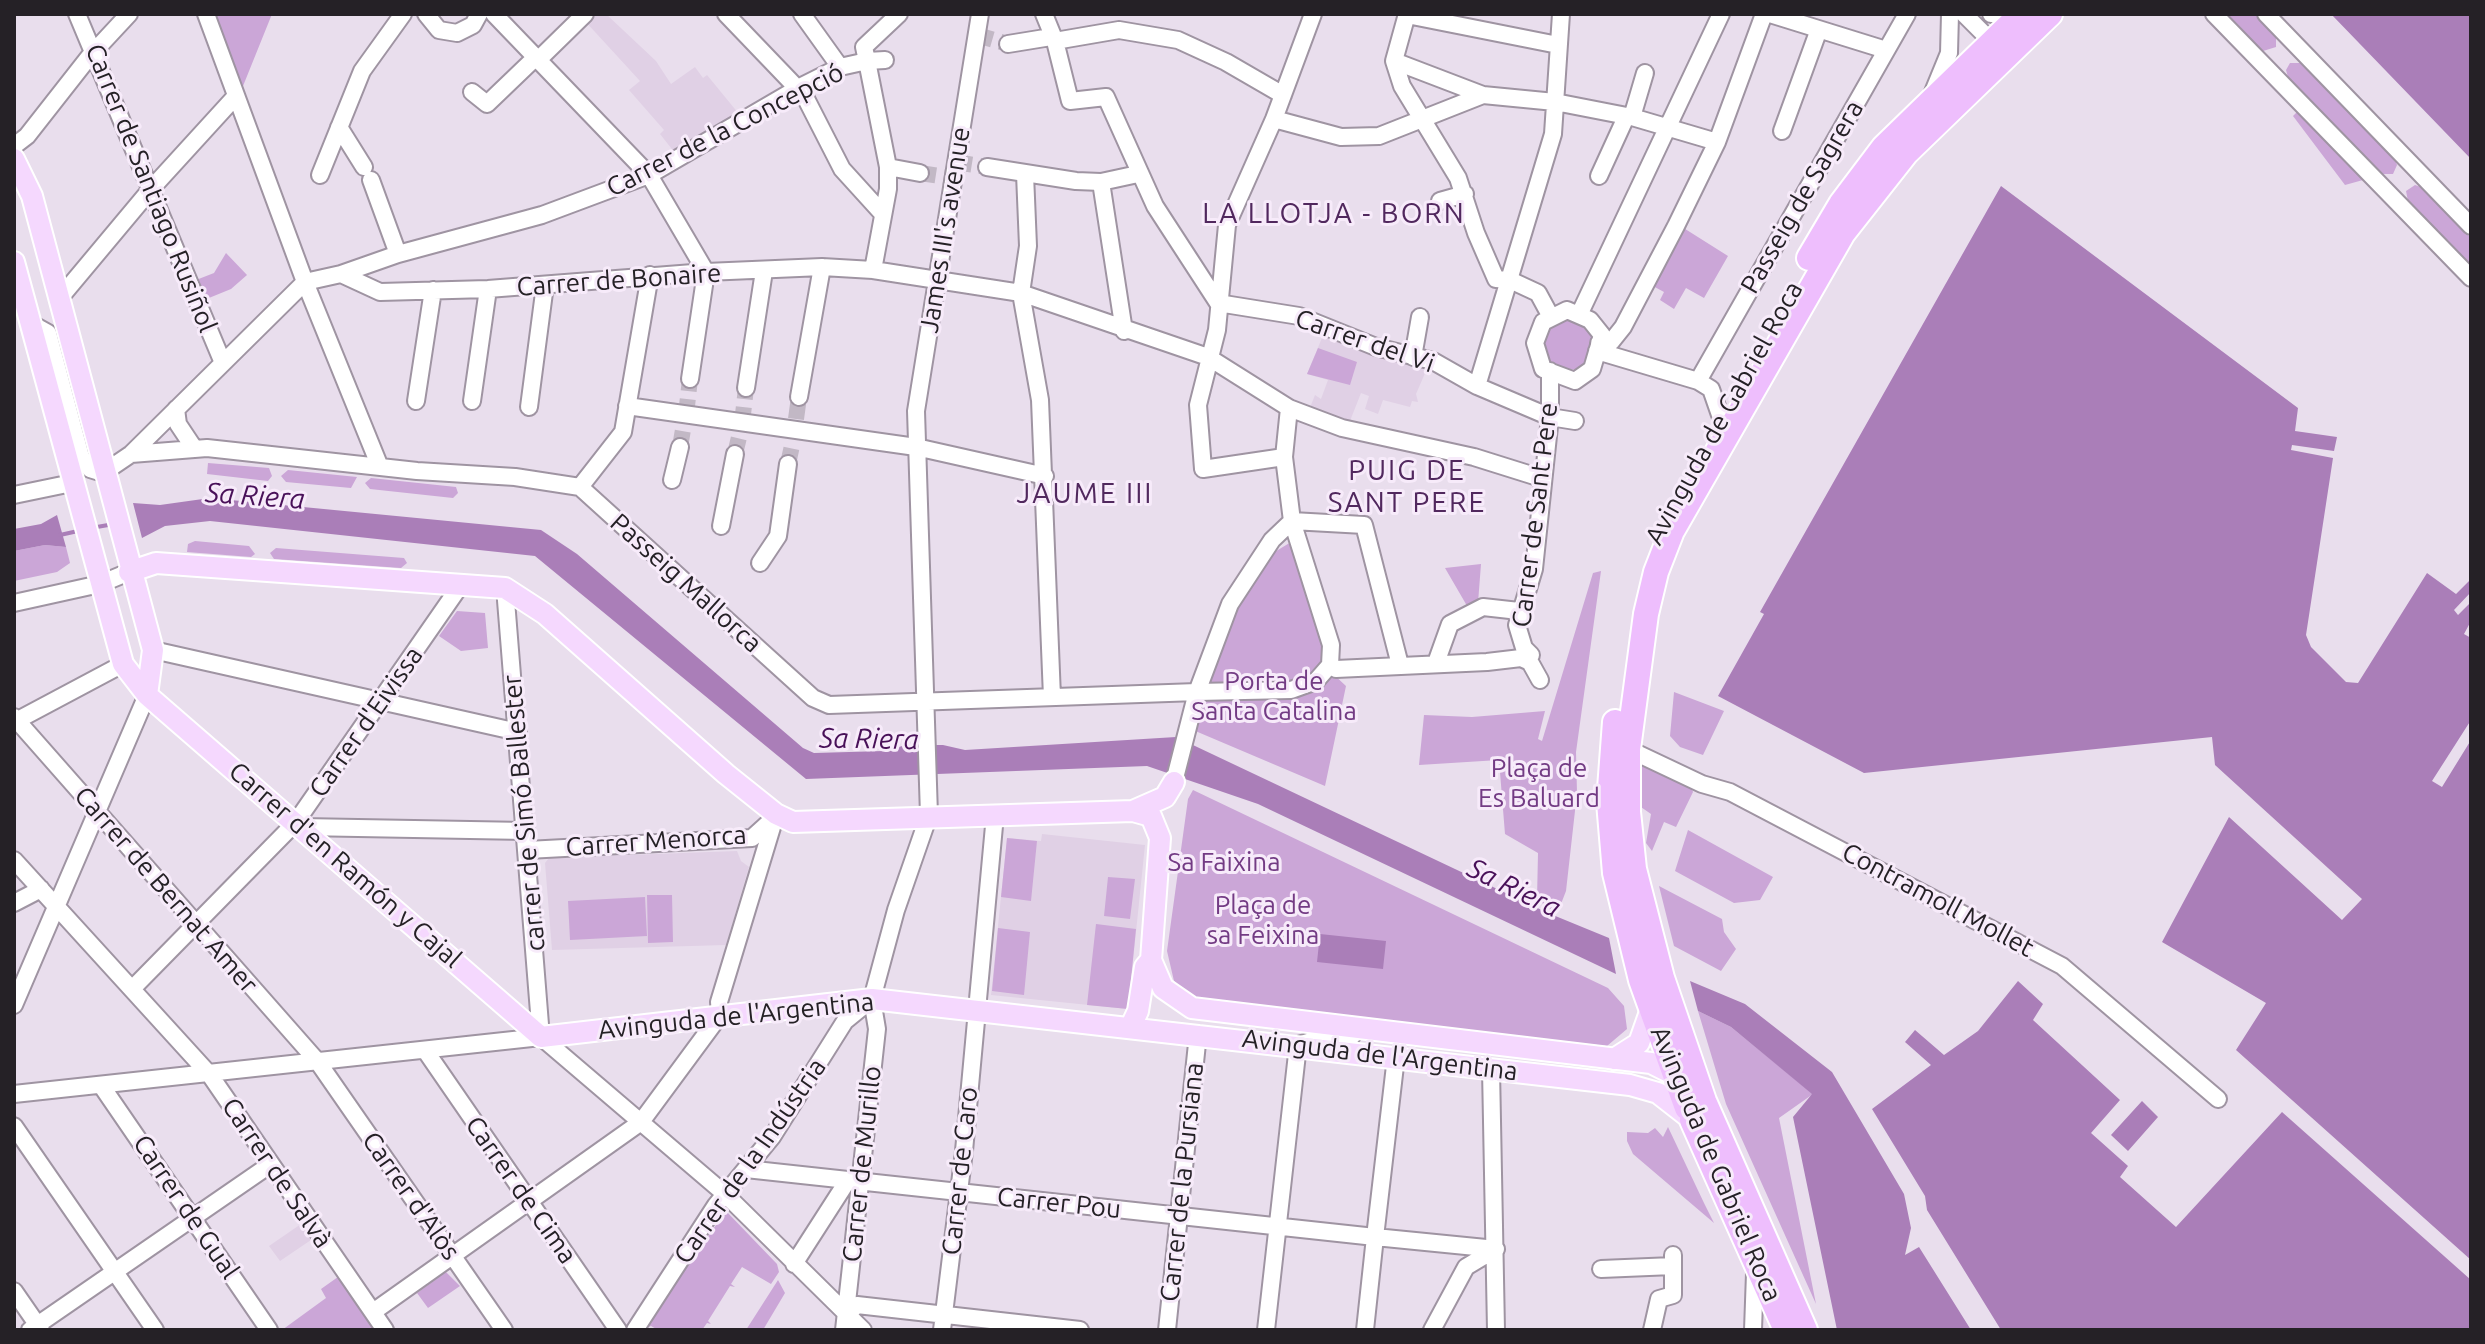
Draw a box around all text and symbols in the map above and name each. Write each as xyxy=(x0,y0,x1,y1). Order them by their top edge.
street label: Carrer de Santiago Rusiñol xyxy=(79,39,223,337)
street label: Carrer de la Concepció xyxy=(601,57,849,203)
street label: Passeig de Sagrera xyxy=(1734,95,1870,299)
street label: James III's avenue xyxy=(913,125,977,335)
district label: LA LLOTJA - BORN xyxy=(1202,197,1466,231)
street label: Carrer de Bonaire xyxy=(516,257,722,303)
street label: Avinguda de Gabriel Roca xyxy=(1639,276,1809,550)
street label: Carrer del Vi xyxy=(1291,303,1439,379)
street label: Carrer de Sant Pere xyxy=(1506,401,1564,629)
district label: PUIG DE SANT PERE xyxy=(1328,454,1486,520)
water label: Sa Riera xyxy=(204,476,306,516)
district label: JAUME III xyxy=(1017,477,1153,511)
street label: Passeig Mallorca xyxy=(604,507,768,659)
street label: Carrer d'Eivissa xyxy=(303,641,429,803)
park label: Porta de Santa Catalina xyxy=(1191,665,1357,726)
street label: carrer de Simó Ballester xyxy=(496,673,552,953)
water label: Sa Riera xyxy=(819,721,919,757)
park label: Plaça de Es Baluard xyxy=(1478,752,1600,814)
street label: Carrer d'en Ramón y Cajal xyxy=(222,755,468,975)
street label: Carrer de Bernat Amer xyxy=(68,780,264,1000)
street label: Carrer Menorca xyxy=(564,819,748,863)
street label: Contramoll Mollet xyxy=(1837,836,2039,964)
park label: Sa Faixina xyxy=(1168,846,1280,878)
water label: Sa Riera xyxy=(1462,851,1566,925)
park label: Plaça de sa Feixina xyxy=(1207,889,1319,950)
street label: Avinguda de l'Argentina xyxy=(596,986,876,1046)
street label: Avinguda de Gabriel Roca xyxy=(1644,1022,1788,1306)
street label: Avinguda de l'Argentina xyxy=(1241,1023,1519,1087)
street label: Carrer de la Indústria xyxy=(667,1052,833,1270)
street label: Carrer de la Pursiana xyxy=(1154,1061,1210,1303)
street label: Carrer de Murillo xyxy=(836,1064,888,1264)
street label: Carrer de Caro xyxy=(936,1085,984,1257)
street label: Carrer de Salvà xyxy=(215,1092,339,1254)
street label: Carrer de Cima xyxy=(459,1110,583,1270)
street label: Carrer d'Alòs xyxy=(355,1126,467,1266)
street label: Carrer de Gual xyxy=(126,1129,246,1285)
street label: Carrer Pou xyxy=(995,1181,1123,1225)

